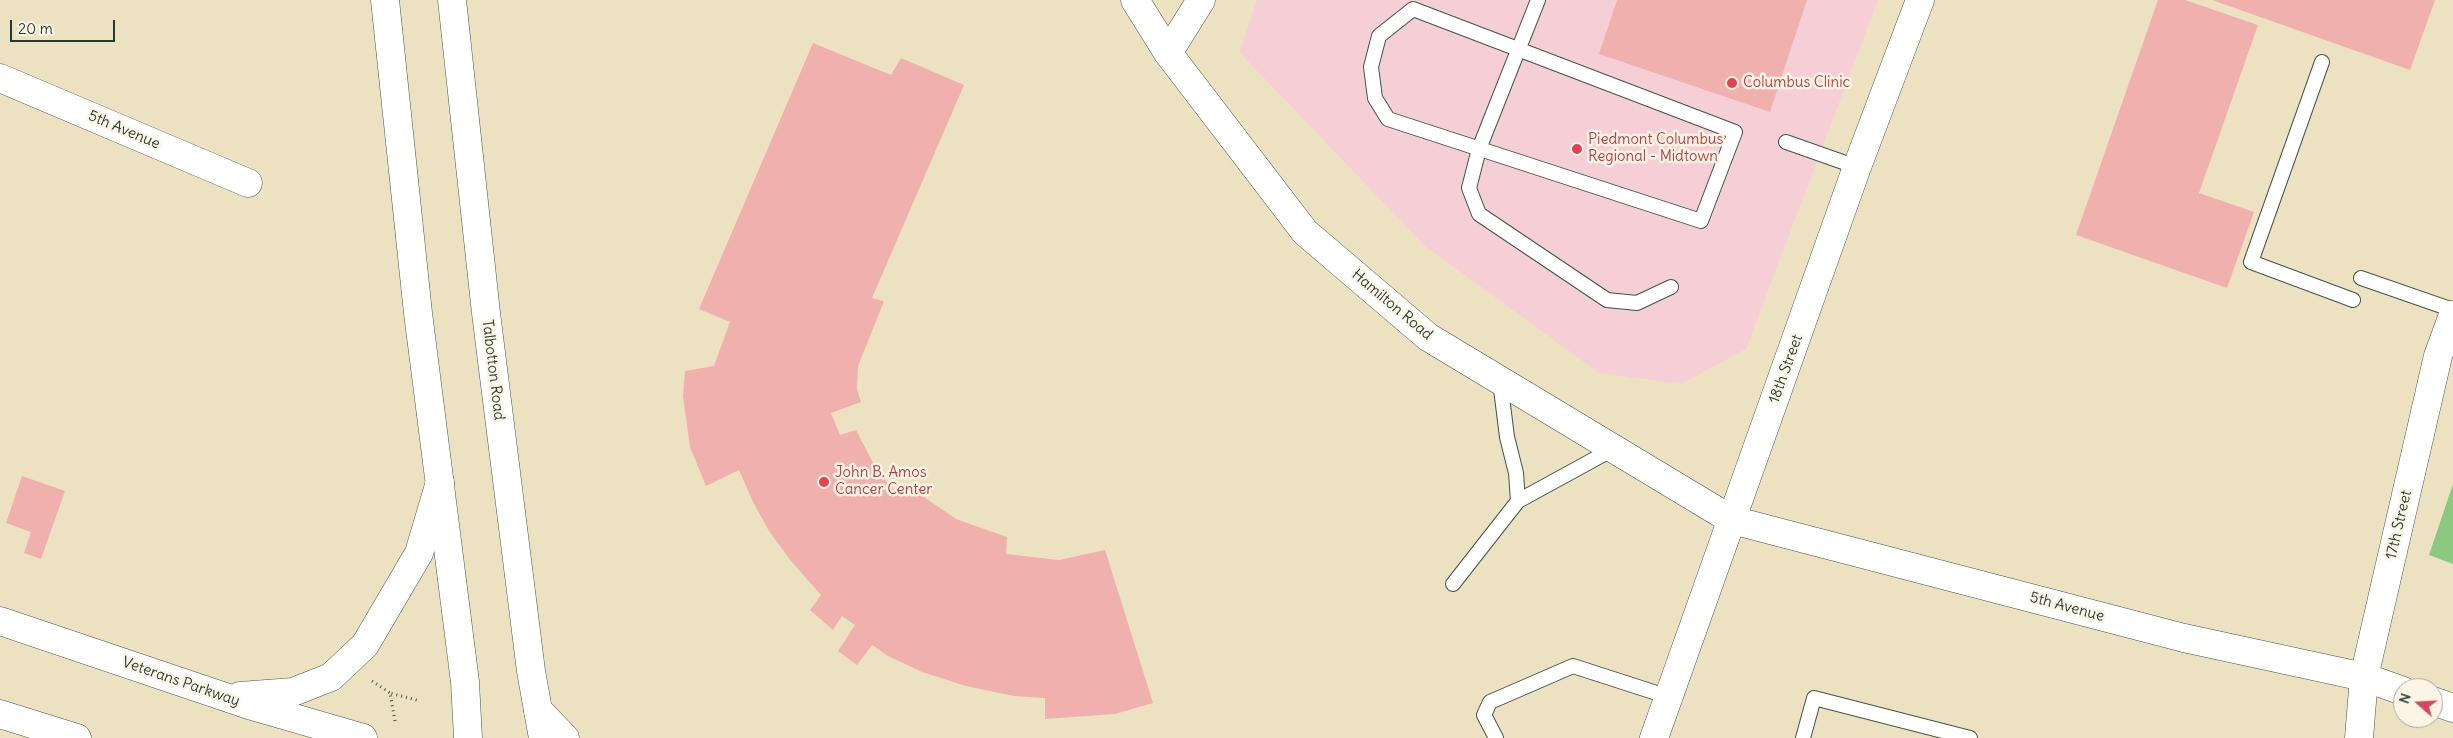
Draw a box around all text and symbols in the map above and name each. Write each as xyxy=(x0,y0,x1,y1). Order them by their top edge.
scale bar xyxy=(12,10,118,42)
text: 20 m xyxy=(18,19,53,38)
place label: Columbus Clinic xyxy=(1743,74,1850,92)
marker: Columbus Clinic xyxy=(1725,76,1739,90)
street label: 5th Avenue xyxy=(85,107,163,153)
place label: Piedmont Columbus Regional - Midtown xyxy=(1588,131,1723,166)
marker: Piedmont Columbus Regional - Midtown xyxy=(1570,142,1584,156)
street label: Hamilton Road xyxy=(1348,266,1436,344)
street label: Talbotton Road xyxy=(478,319,508,421)
street label: 18th Street xyxy=(1765,332,1807,406)
place label: John B. Amos Cancer Center xyxy=(835,464,932,499)
marker: John B. Amos Cancer Center xyxy=(817,475,831,489)
street label: 17th Street xyxy=(2382,489,2416,561)
street label: 5th Avenue xyxy=(2028,588,2106,626)
street label: Veterans Parkway xyxy=(120,653,242,711)
north arrow xyxy=(2393,678,2443,728)
text: N xyxy=(2395,691,2415,706)

